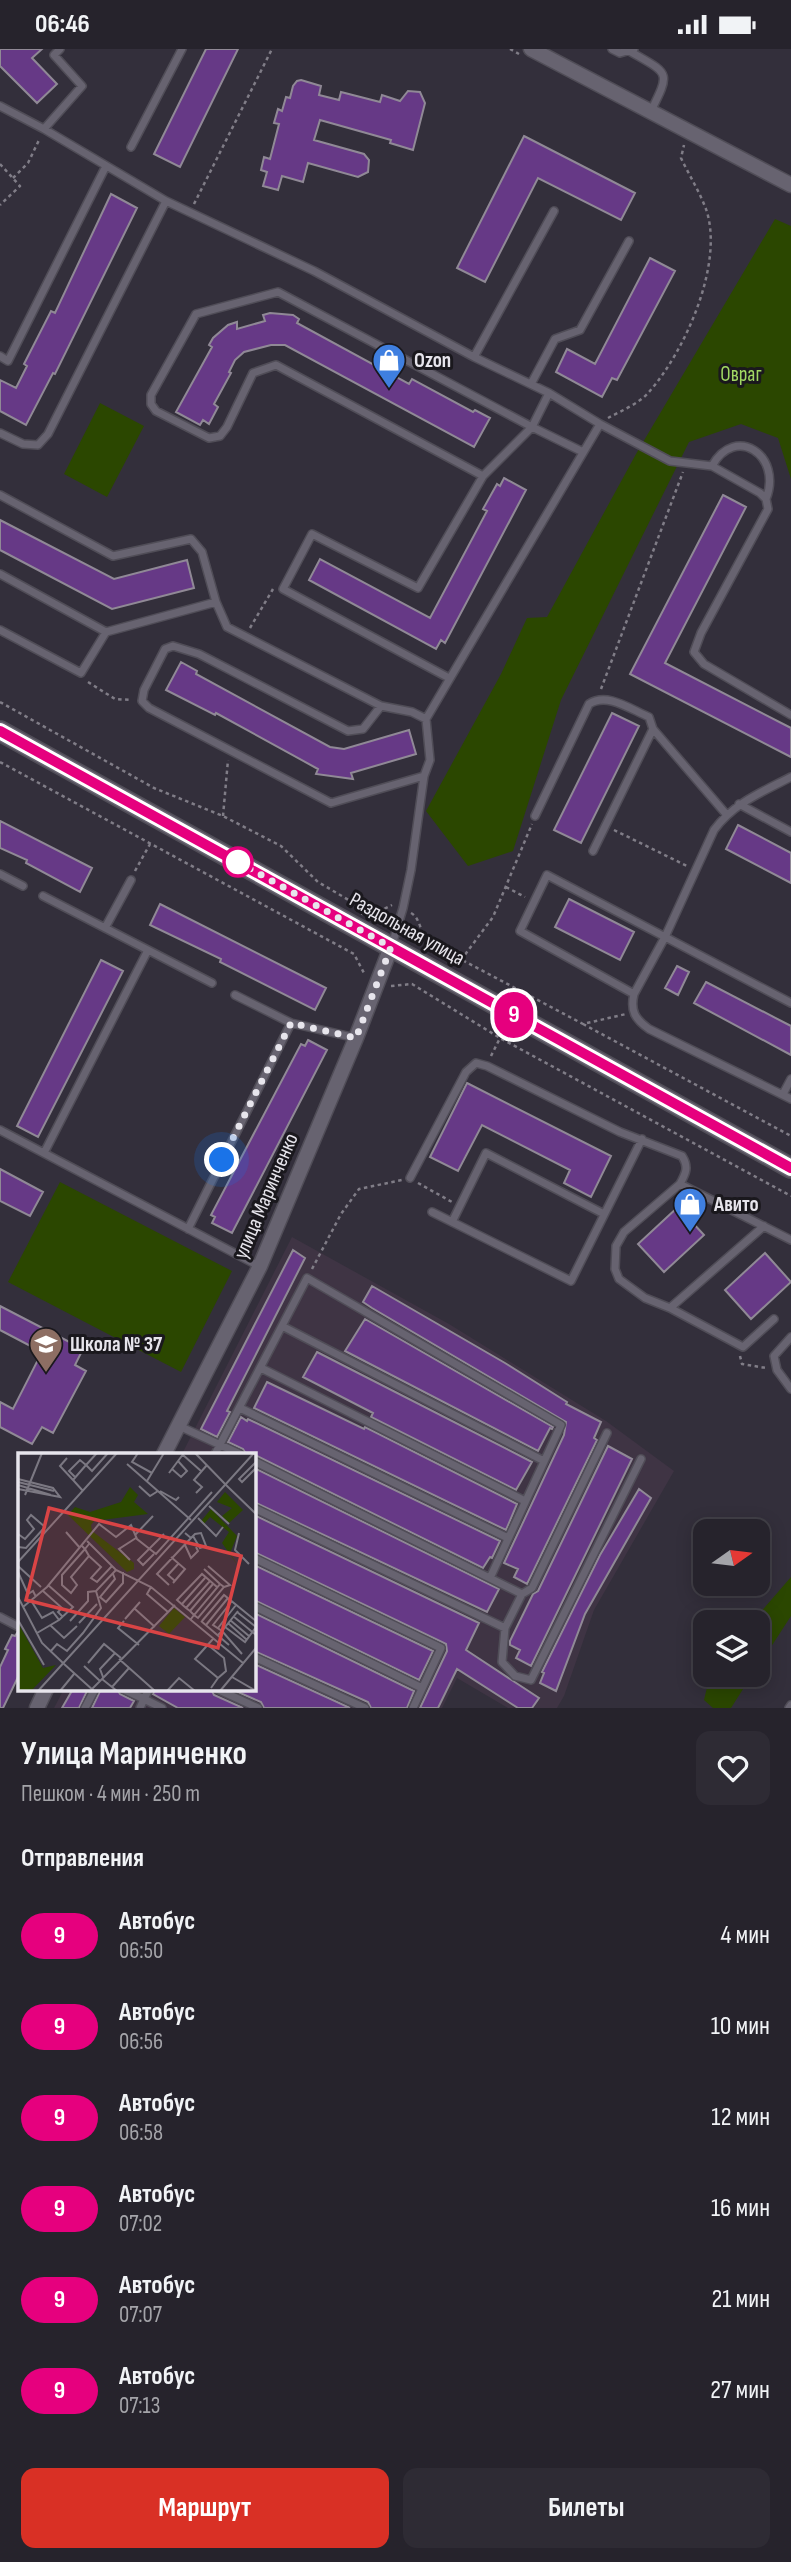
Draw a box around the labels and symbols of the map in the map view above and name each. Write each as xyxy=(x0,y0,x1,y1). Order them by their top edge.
shop icon: Ozon xyxy=(370,341,408,390)
place label: Ozon xyxy=(414,348,451,373)
park label: Овраг xyxy=(720,362,762,387)
unlabelled marker xyxy=(223,847,253,877)
street label: Раздольная улица xyxy=(345,887,469,971)
line badge: 9 xyxy=(491,992,537,1038)
street label: улица Маринченко xyxy=(228,1129,304,1263)
your location xyxy=(204,1142,239,1177)
shop icon: Авито xyxy=(671,1185,709,1234)
place label: Авито xyxy=(713,1192,759,1217)
school or university icon: Школа № 37 xyxy=(27,1325,65,1374)
place label: Школа № 37 xyxy=(70,1332,163,1357)
inset map xyxy=(18,1453,256,1691)
north arrow xyxy=(693,1519,770,1596)

